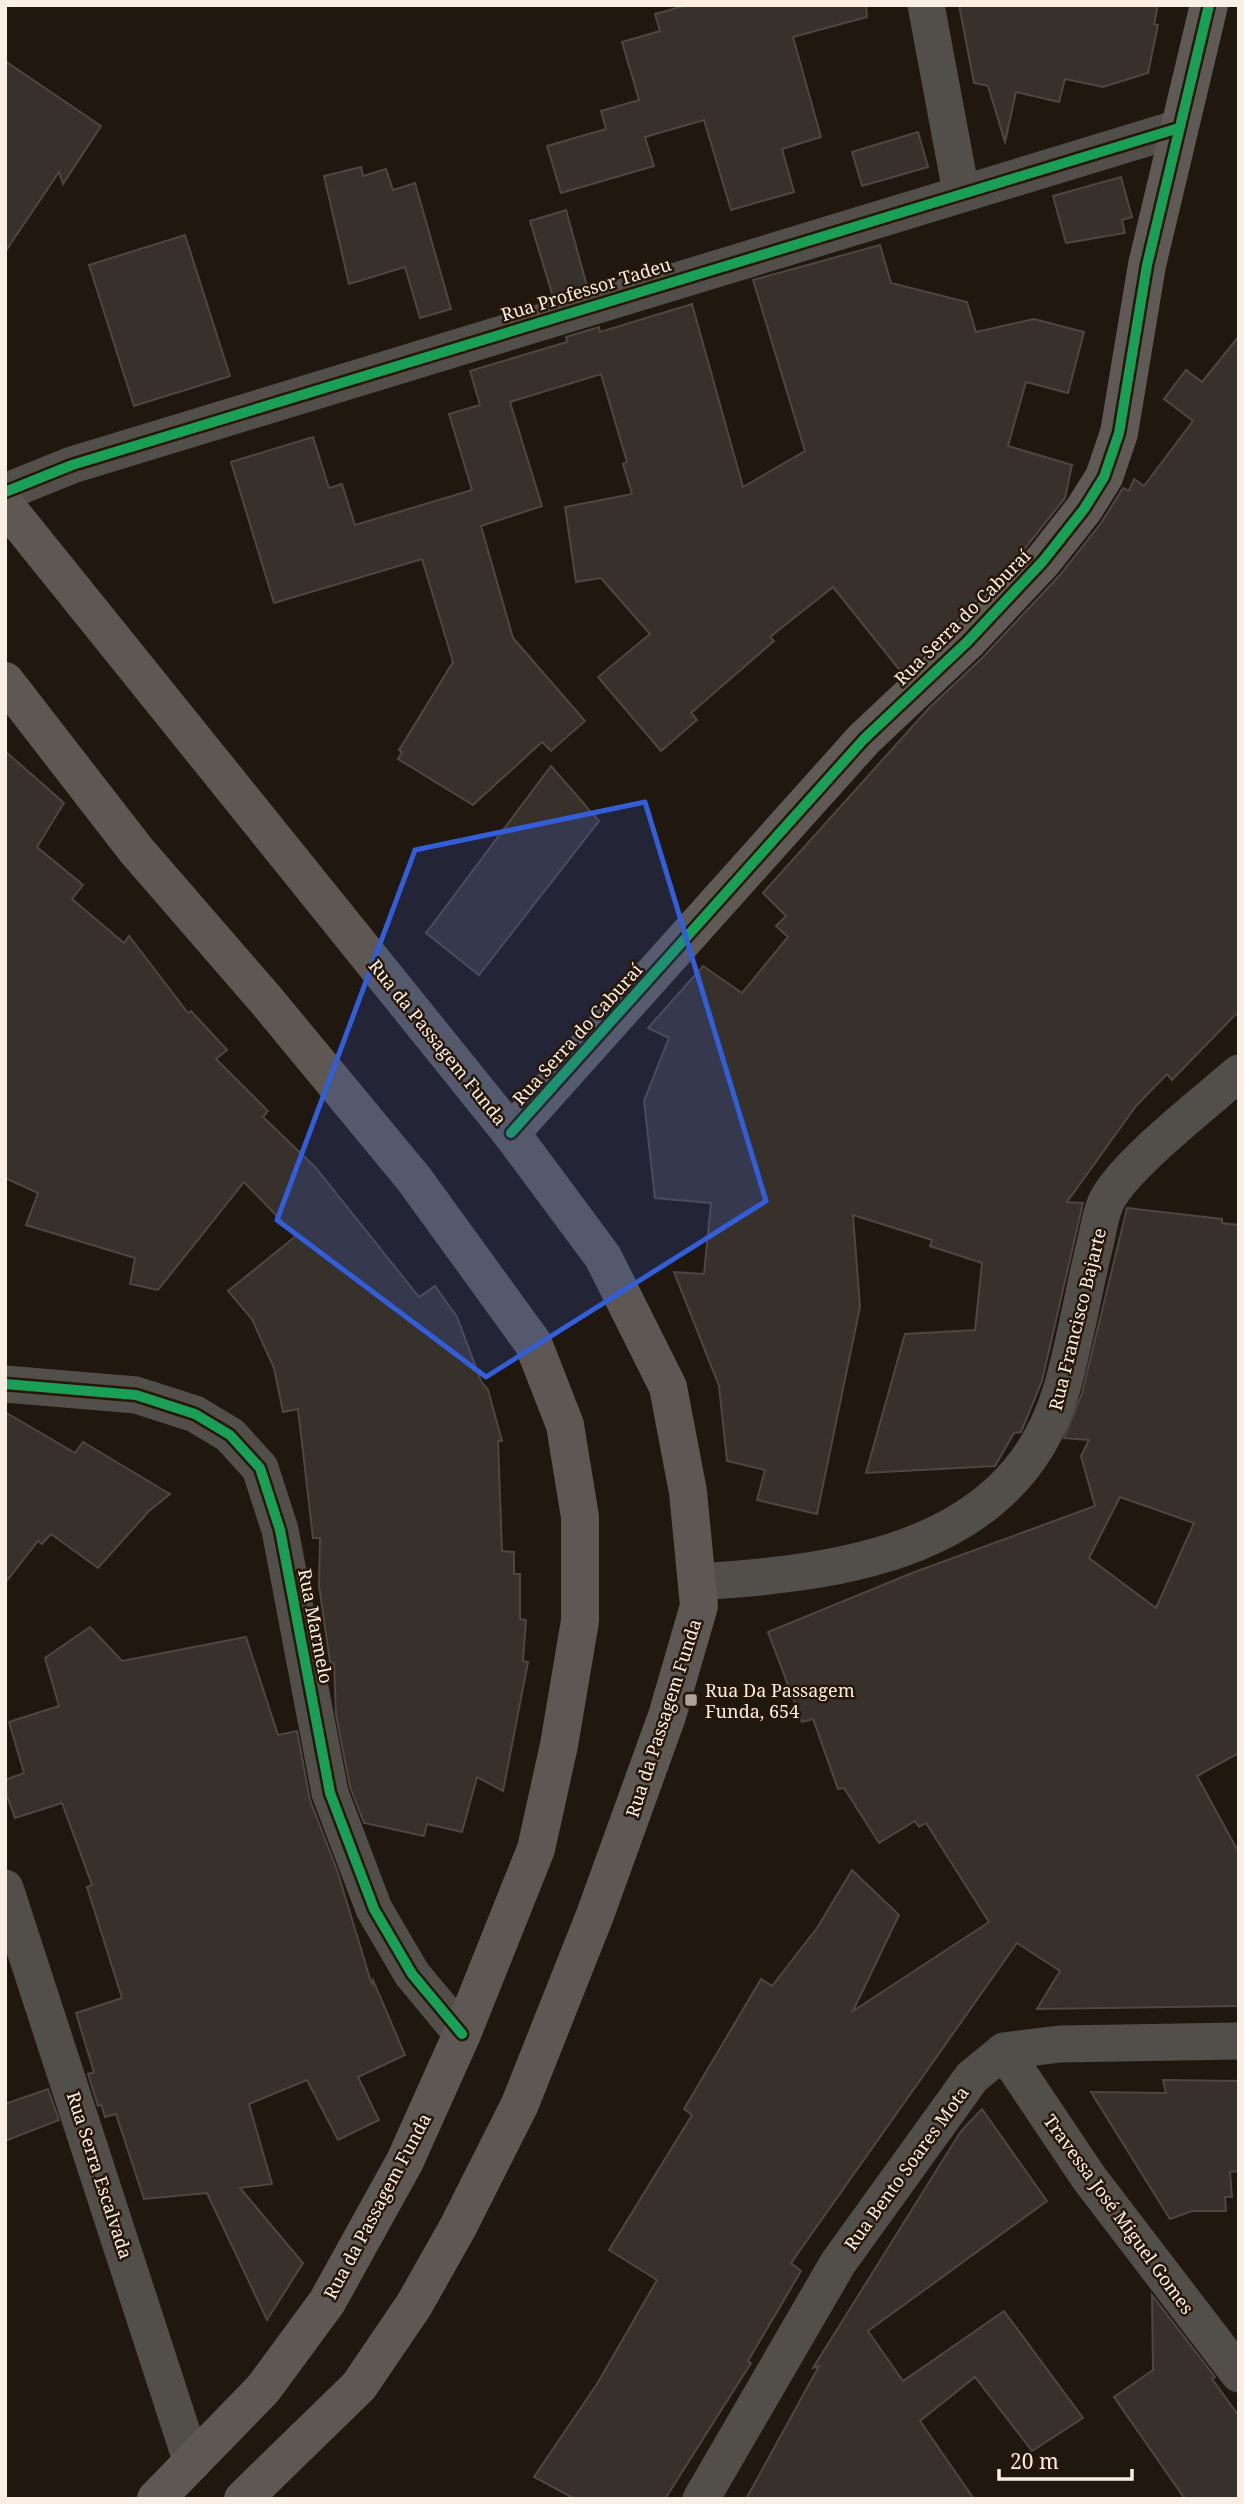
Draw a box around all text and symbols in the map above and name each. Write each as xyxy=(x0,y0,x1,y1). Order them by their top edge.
street label: Rua Professor Tadeu xyxy=(498,252,674,326)
street label: Rua Serra do Caburaí xyxy=(889,544,1035,690)
street label: Rua da Passagem Funda xyxy=(363,954,513,1130)
street label: Rua Serra do Caburaí xyxy=(507,958,647,1110)
street label: Rua Francisco Bajarte xyxy=(1043,1225,1111,1413)
street label: Rua Marmelo xyxy=(293,1567,339,1685)
street label: Rua da Passagem Funda xyxy=(620,1616,706,1820)
place label: Rua Da Passagem Funda, 654 xyxy=(705,1678,855,1723)
marker: Rua Da Passagem Funda, 654 xyxy=(683,1692,699,1708)
street label: Rua Bento Soares Mota xyxy=(838,2081,974,2255)
street label: Rua Serra Escalvada xyxy=(62,2088,138,2262)
street label: Rua da Passagem Funda xyxy=(318,2109,436,2303)
street label: Travessa José Miguel Gomes xyxy=(1038,2109,1200,2319)
scale bar xyxy=(999,2438,1132,2482)
text: 20 m xyxy=(1010,2447,1059,2475)

